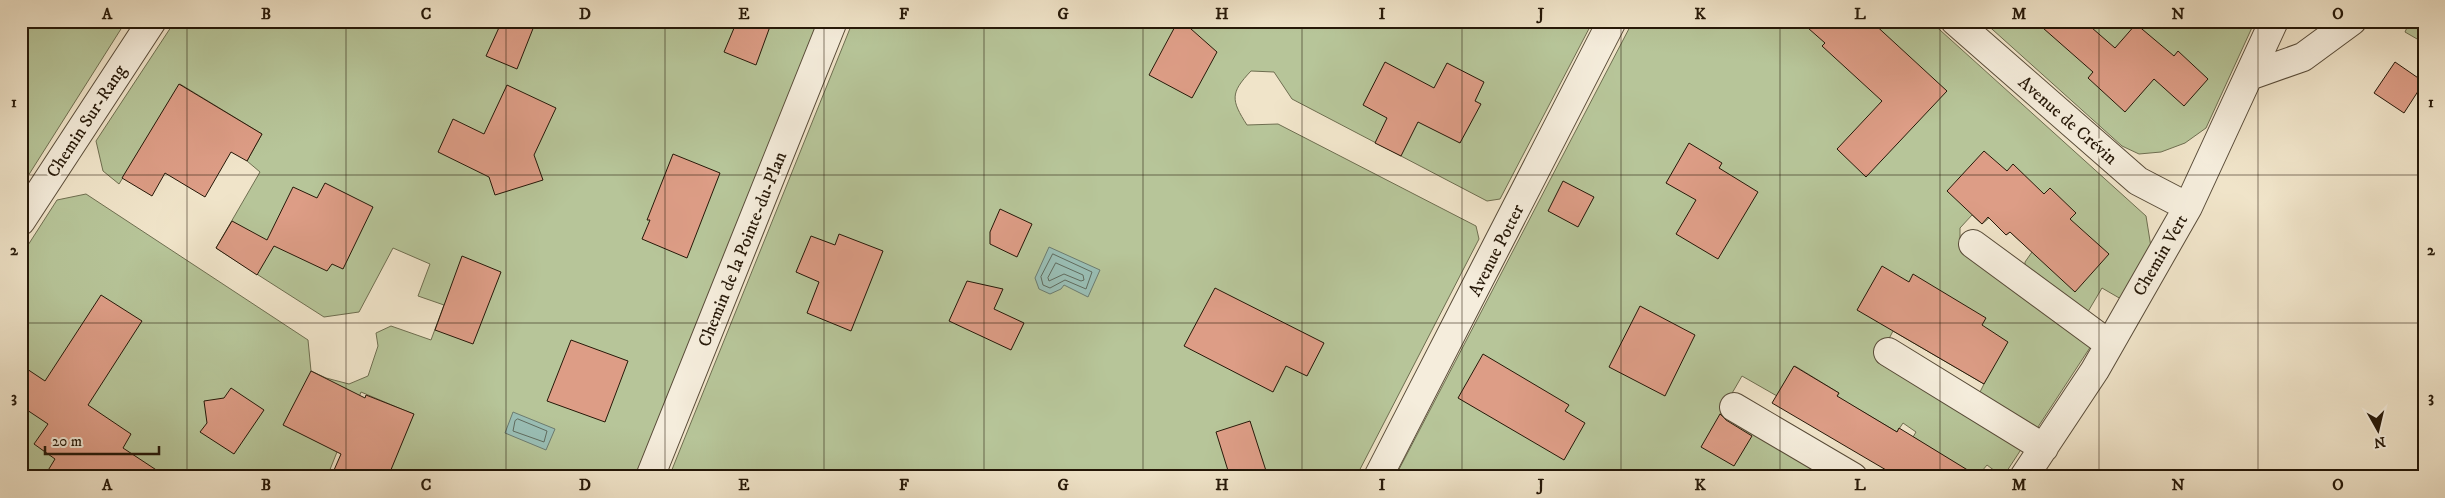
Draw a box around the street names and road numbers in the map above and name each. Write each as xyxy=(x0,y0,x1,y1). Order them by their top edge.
street label: Chemin Sur-Rang xyxy=(42,61,132,182)
street label: Avenue de Crévin xyxy=(2013,72,2122,170)
street label: Chemin de la Pointe-du-Plan xyxy=(694,148,792,350)
street label: Avenue Potter xyxy=(1464,201,1530,300)
street label: Chemin Vert xyxy=(2129,211,2193,300)

